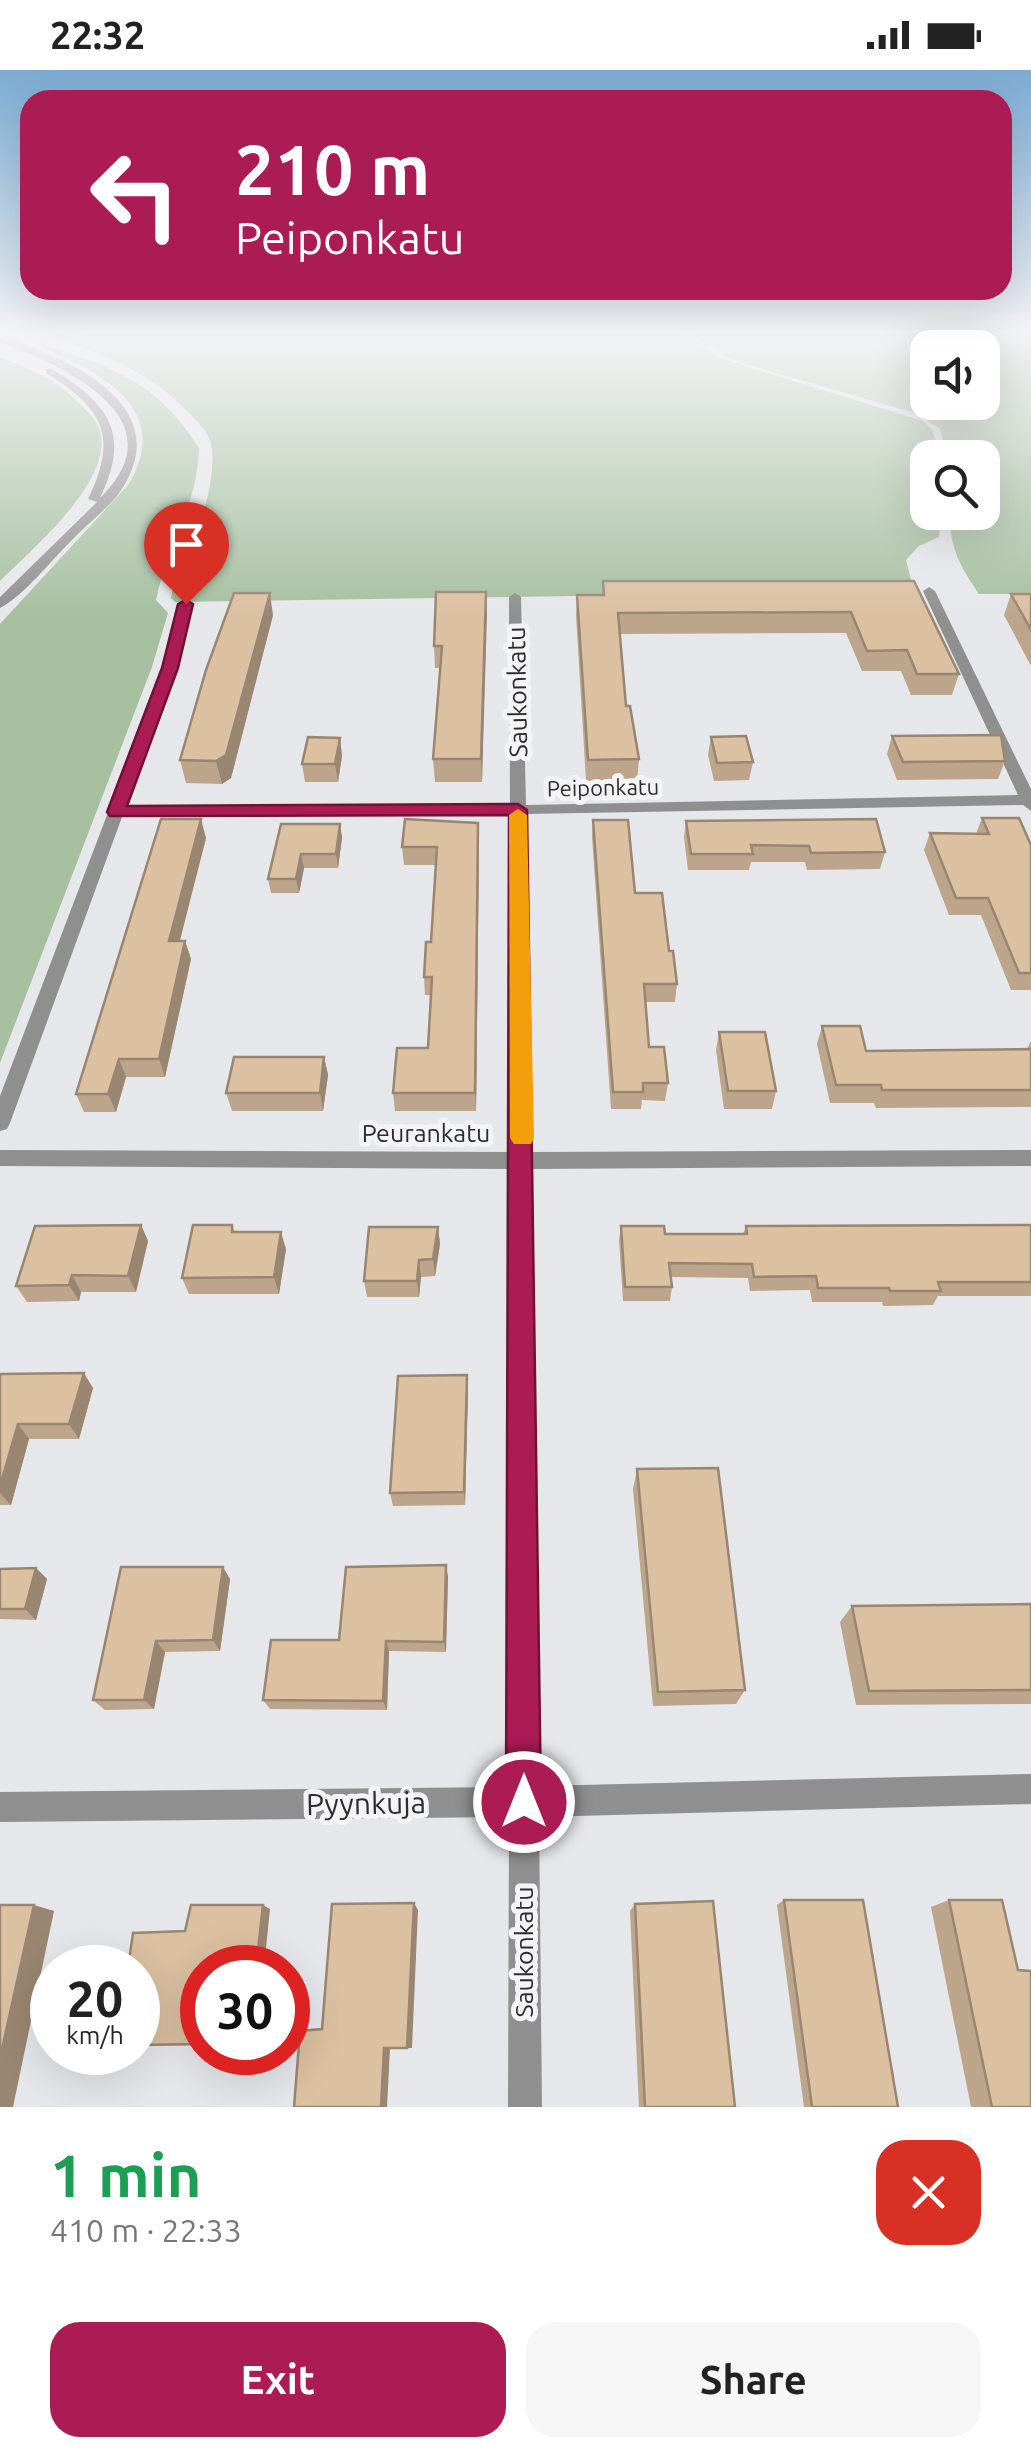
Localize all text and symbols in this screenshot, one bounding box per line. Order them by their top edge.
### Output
text: 22:32 [50,14,145,56]
icon: left [70,130,200,260]
text: 210 m [235,130,430,208]
text: Peiponkatu [235,212,464,263]
map controls [910,330,1000,530]
button: sound [910,330,1000,420]
button: search [910,440,1000,530]
pin [144,502,229,605]
icon: arrive [159,517,214,572]
street label: Saukonkatu [502,626,532,758]
street label: Peiponkatu [547,774,659,800]
street label: Peurankatu [362,1119,490,1147]
position arrow [472,1750,576,1854]
street label: Pyynkuja [306,1785,426,1821]
street label: Saukonkatu [510,1887,538,2017]
speed limit sign: 30 [180,1945,310,2075]
text: 20 [67,1970,123,2026]
text: km/h [66,2021,124,2049]
button: close [876,2140,981,2245]
text: 1 min [50,2141,202,2208]
text: 410 m · 22:33 [50,2212,242,2248]
button: Exit [50,2322,506,2437]
button: Share [526,2322,981,2437]

